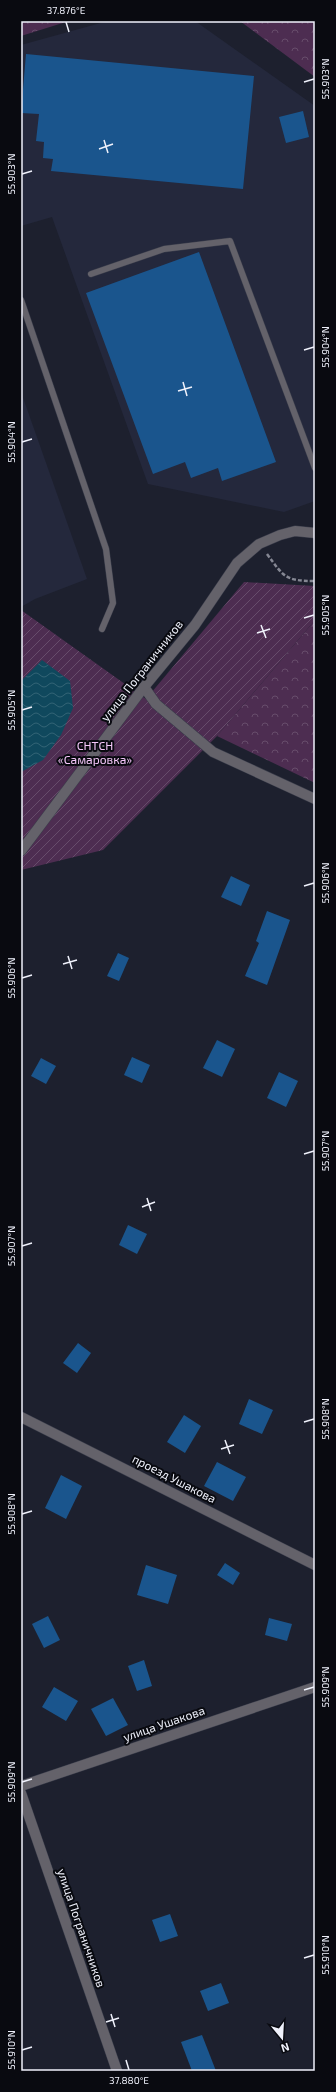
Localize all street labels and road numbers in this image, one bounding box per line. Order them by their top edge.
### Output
street label: улица Пограничников [97,617,186,724]
street label: проезд Ушакова [130,1451,219,1505]
street label: улица Ушакова [121,1703,207,1745]
street label: улица Пограничников [54,1867,109,1989]

